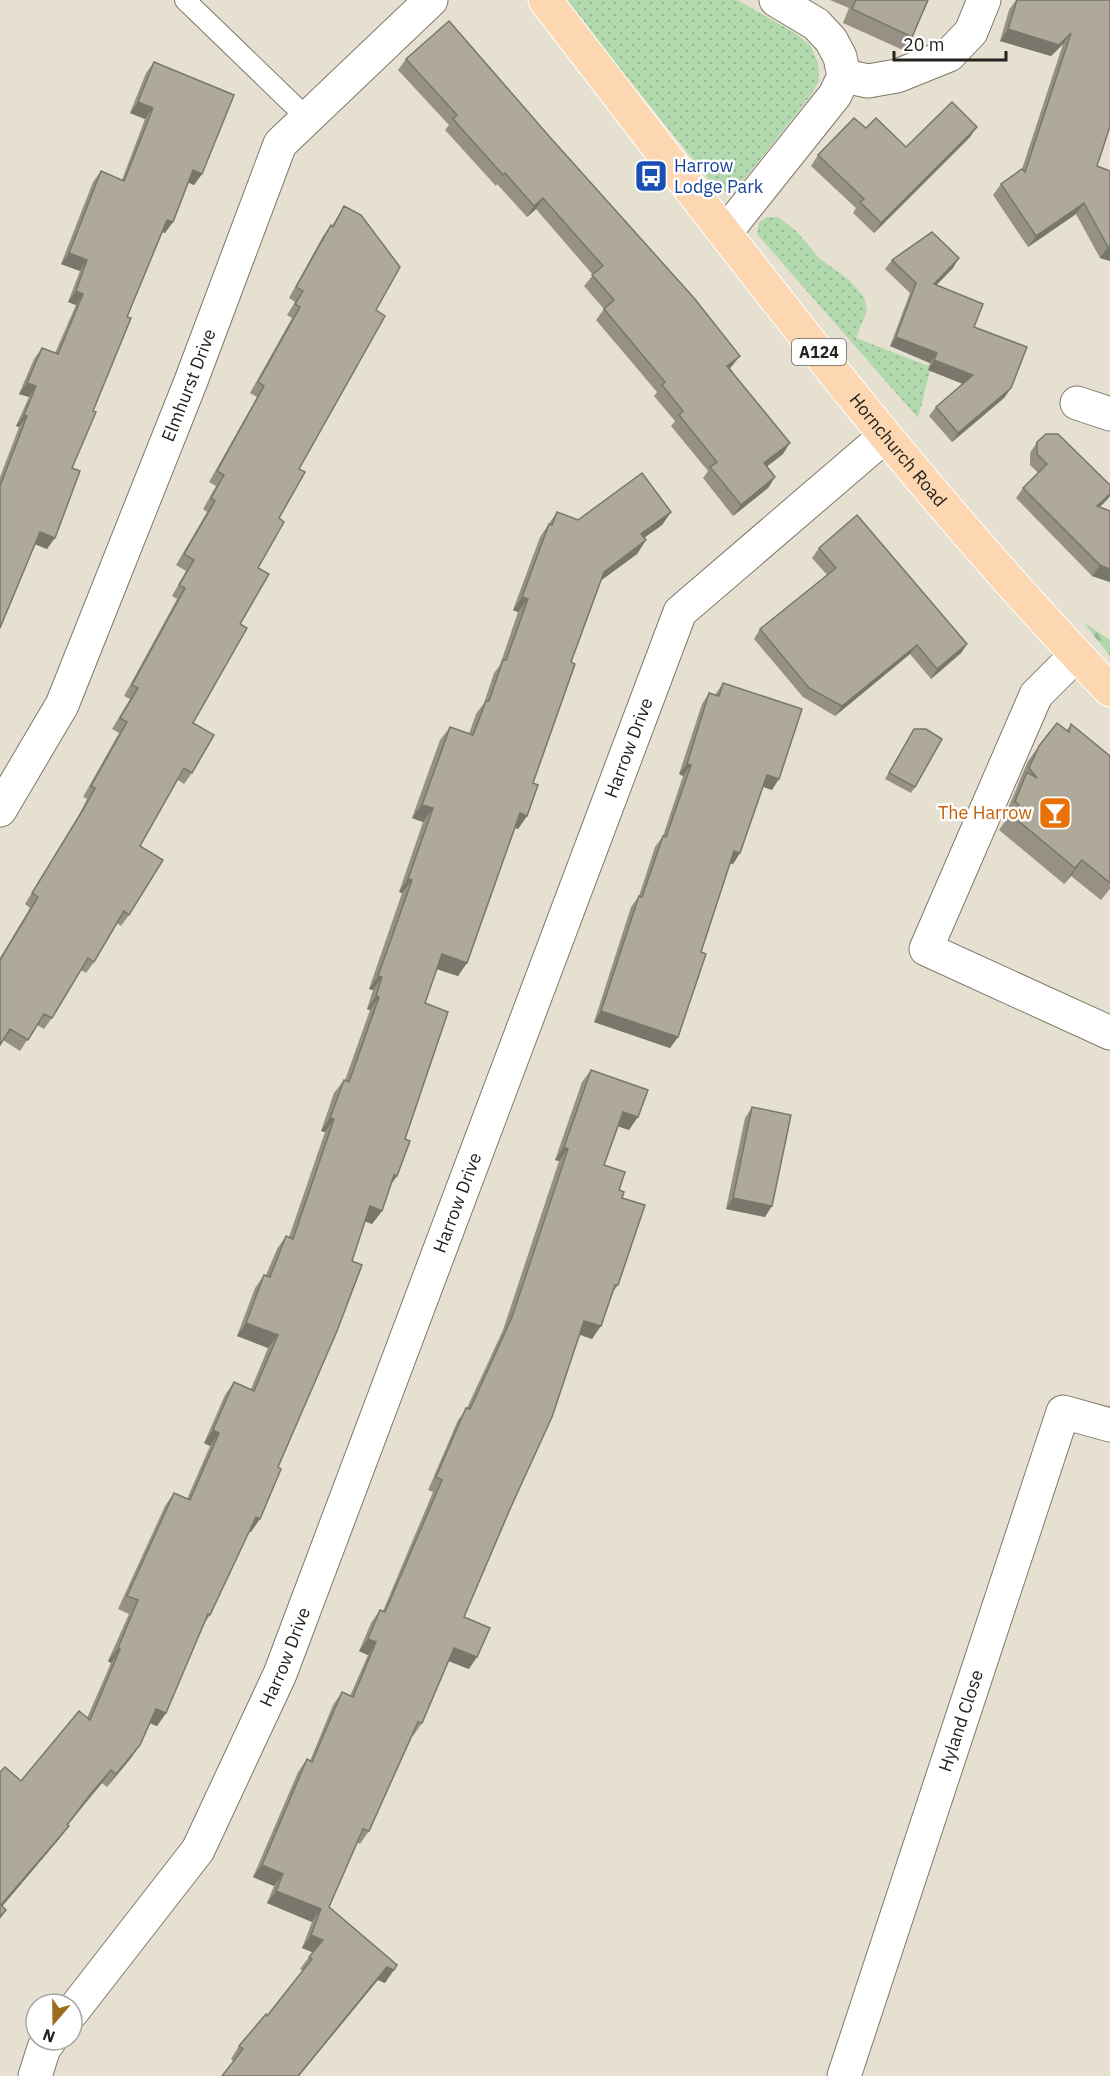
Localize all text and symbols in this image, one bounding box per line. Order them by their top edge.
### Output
scale bar [894,24,1006,62]
text: 20 m [903,33,945,56]
place label: Harrow Lodge Park [674,154,764,198]
bus stop icon: Harrow Lodge Park [633,158,669,194]
street label: Elmhurst Drive [156,325,221,445]
road number: A124 [792,339,846,365]
street label: Hornchurch Road [845,388,952,511]
street label: Harrow Drive [599,694,658,801]
bar icon: The Harrow [1037,795,1073,831]
place label: The Harrow [938,801,1032,824]
street label: Harrow Drive [428,1149,486,1256]
street label: Harrow Drive [254,1604,315,1710]
street label: Hyland Close [933,1667,988,1775]
north arrow [24,1992,84,2052]
text: N [40,2025,58,2047]

